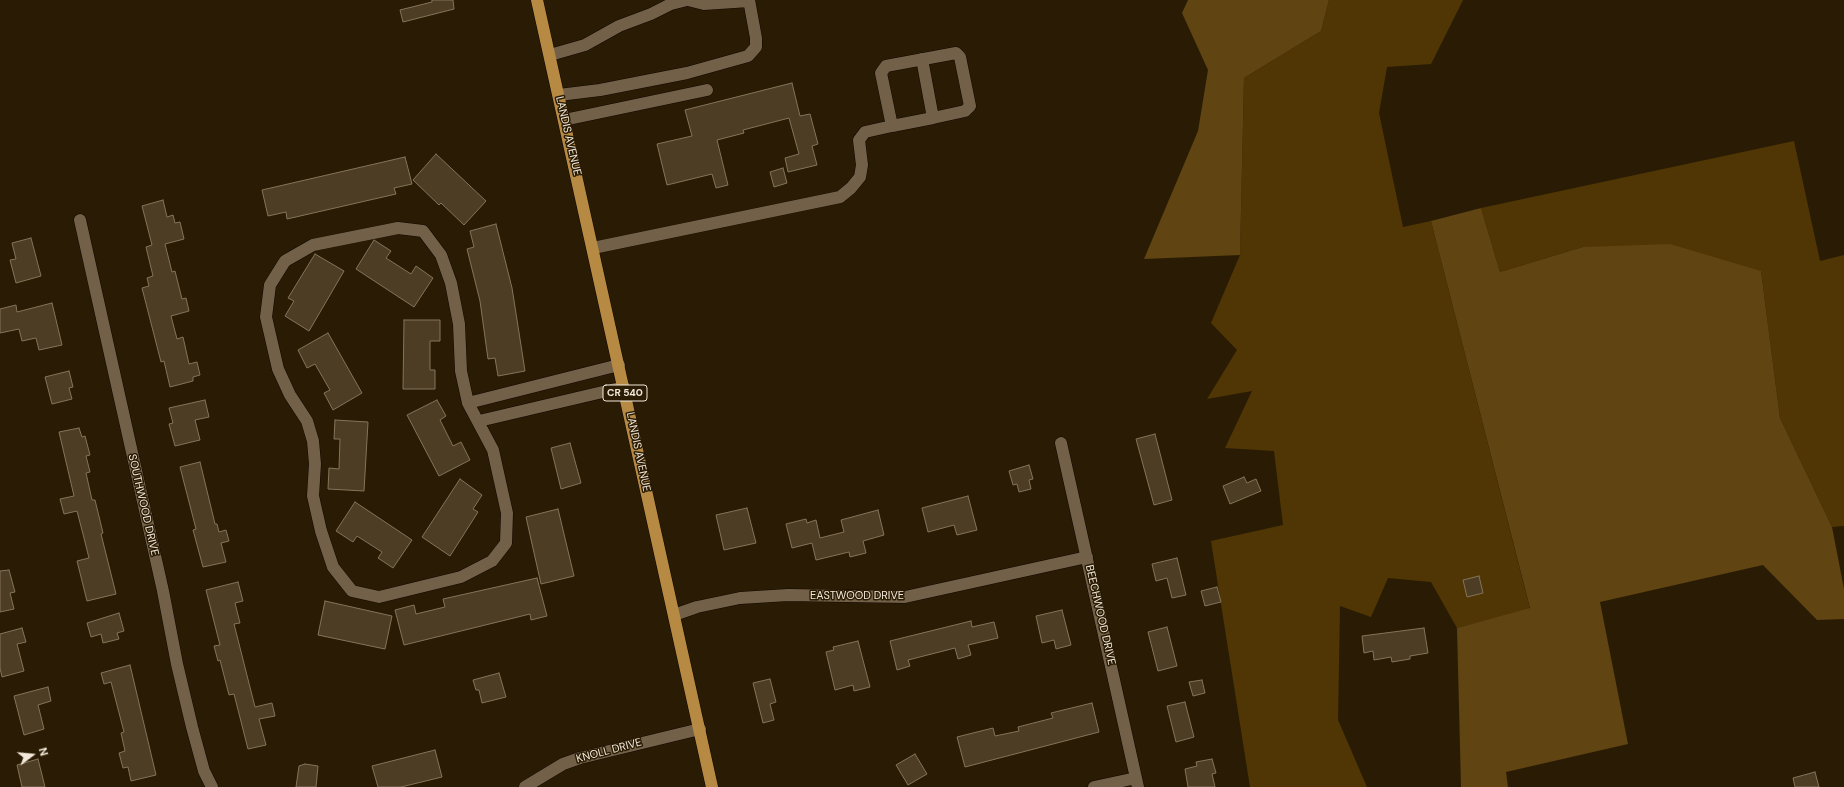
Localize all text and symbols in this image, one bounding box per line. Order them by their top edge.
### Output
street label: LANDIS AVENUE [552,95,584,177]
road number: CR 540 [603,385,647,401]
street label: LANDIS AVENUE [623,411,653,493]
street label: SOUTHWOOD DRIVE [125,453,161,557]
street label: BEECHWOOD DRIVE [1082,564,1118,666]
street label: EASTWOOD DRIVE [810,589,904,603]
north arrow [12,735,52,775]
street label: KNOLL DRIVE [575,736,643,766]
text: N [36,746,51,757]

